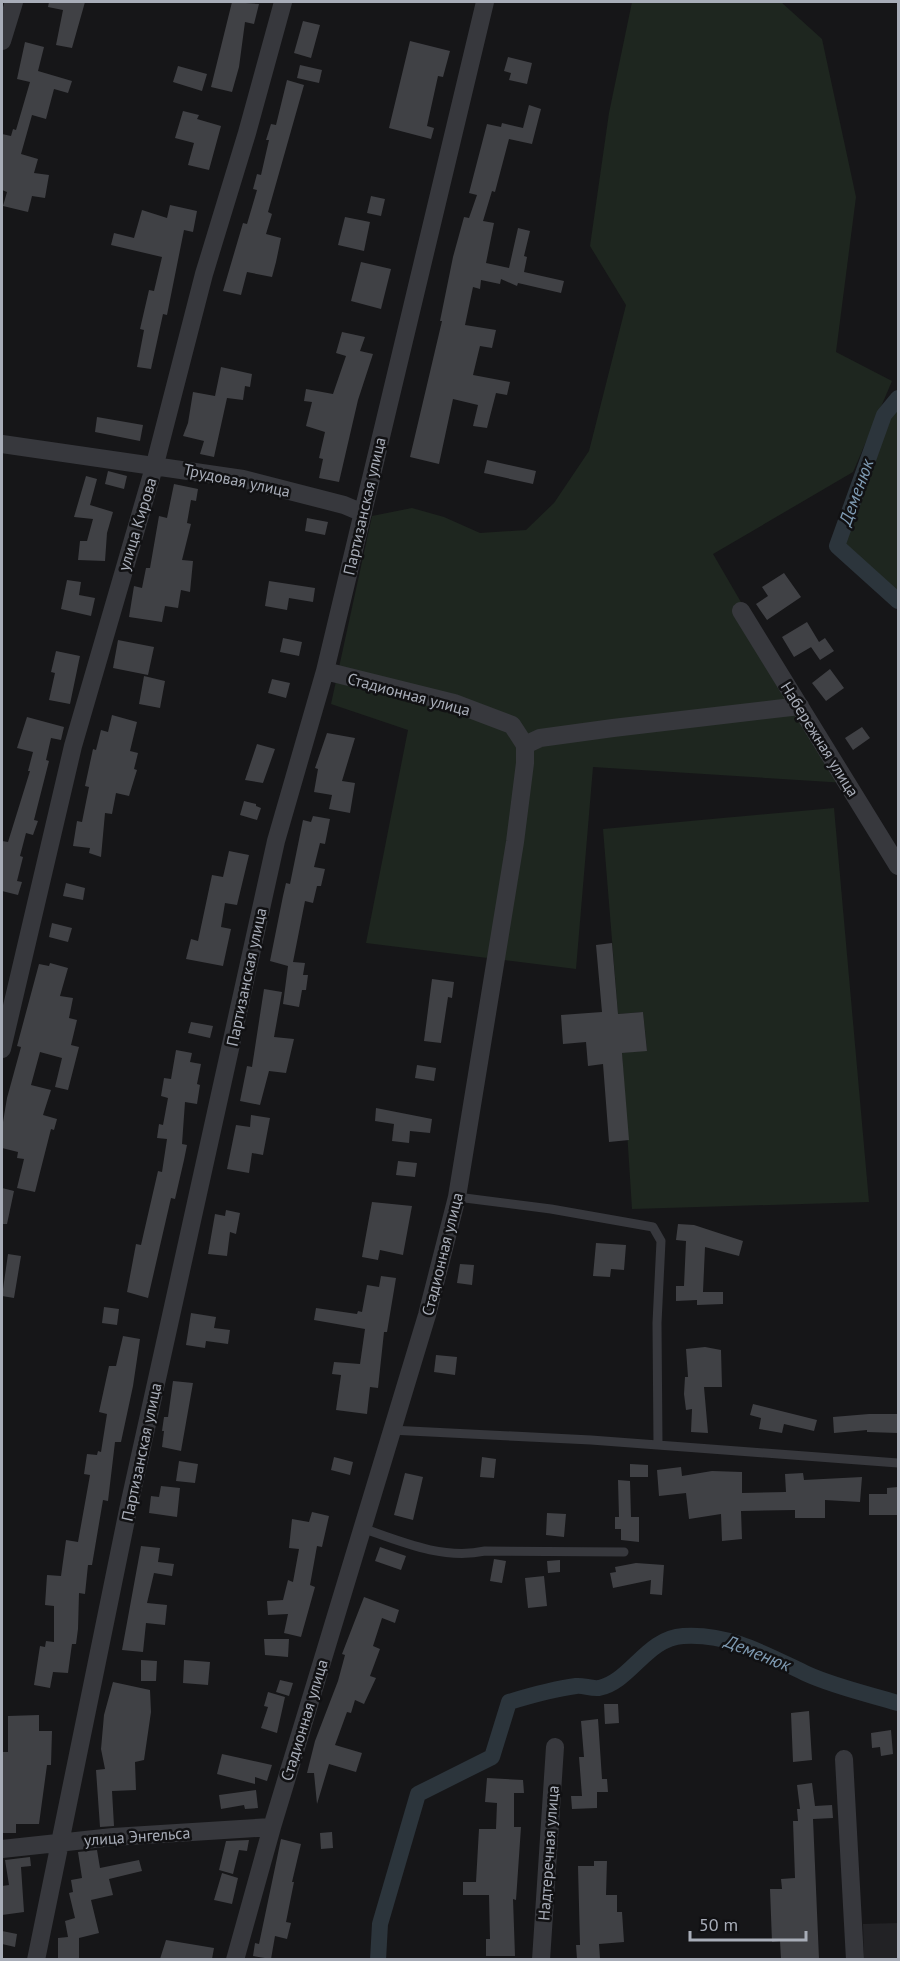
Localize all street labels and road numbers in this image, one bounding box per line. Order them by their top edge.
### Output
street label: Партизанская улица [338,435,390,577]
street label: Трудовая улица [182,459,292,501]
street label: улица Кирова [113,475,161,573]
street label: Стадионная улица [345,668,473,720]
street label: Набережная улица [777,678,863,800]
street label: Партизанская улица [222,906,270,1048]
street label: Стадионная улица [417,1190,467,1318]
street label: Партизанская улица [117,1381,165,1523]
street label: Стадионная улица [276,1657,332,1783]
street label: Надтеречная улица [533,1785,563,1921]
street label: улица Энгельса [83,1822,191,1850]

